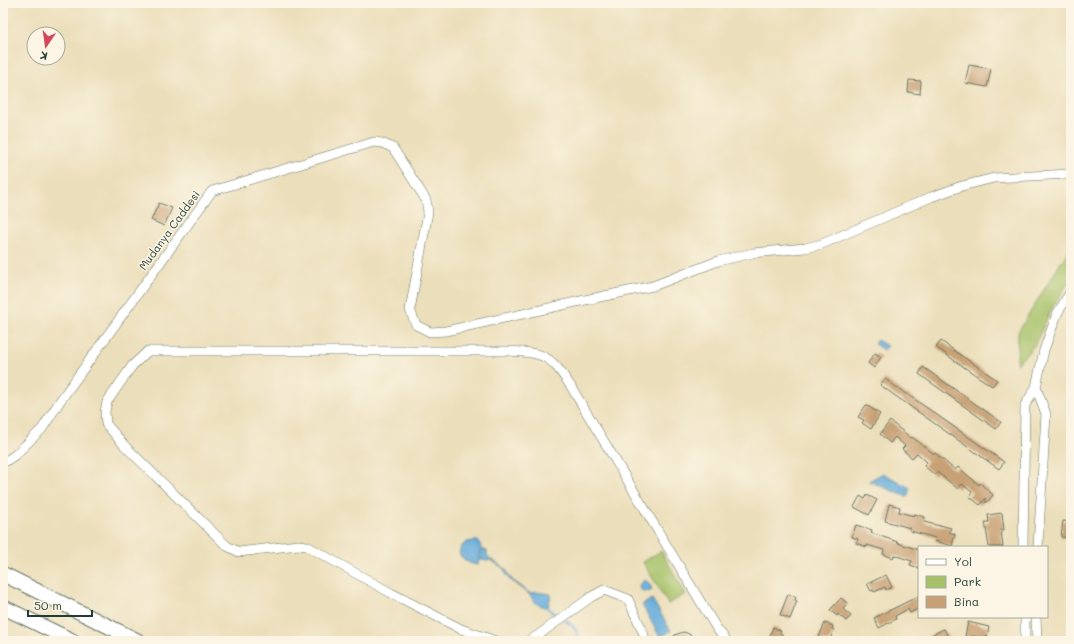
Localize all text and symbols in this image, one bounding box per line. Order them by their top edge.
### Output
north arrow [26,26,66,66]
text: K [38,48,49,64]
street label: Mudanya Caddesi [135,187,203,273]
legend [918,546,1048,618]
text: Yol [954,553,972,569]
text: Park [954,573,981,589]
scale bar [28,592,92,618]
text: Bina [954,593,979,609]
text: 50 m [34,597,62,613]

